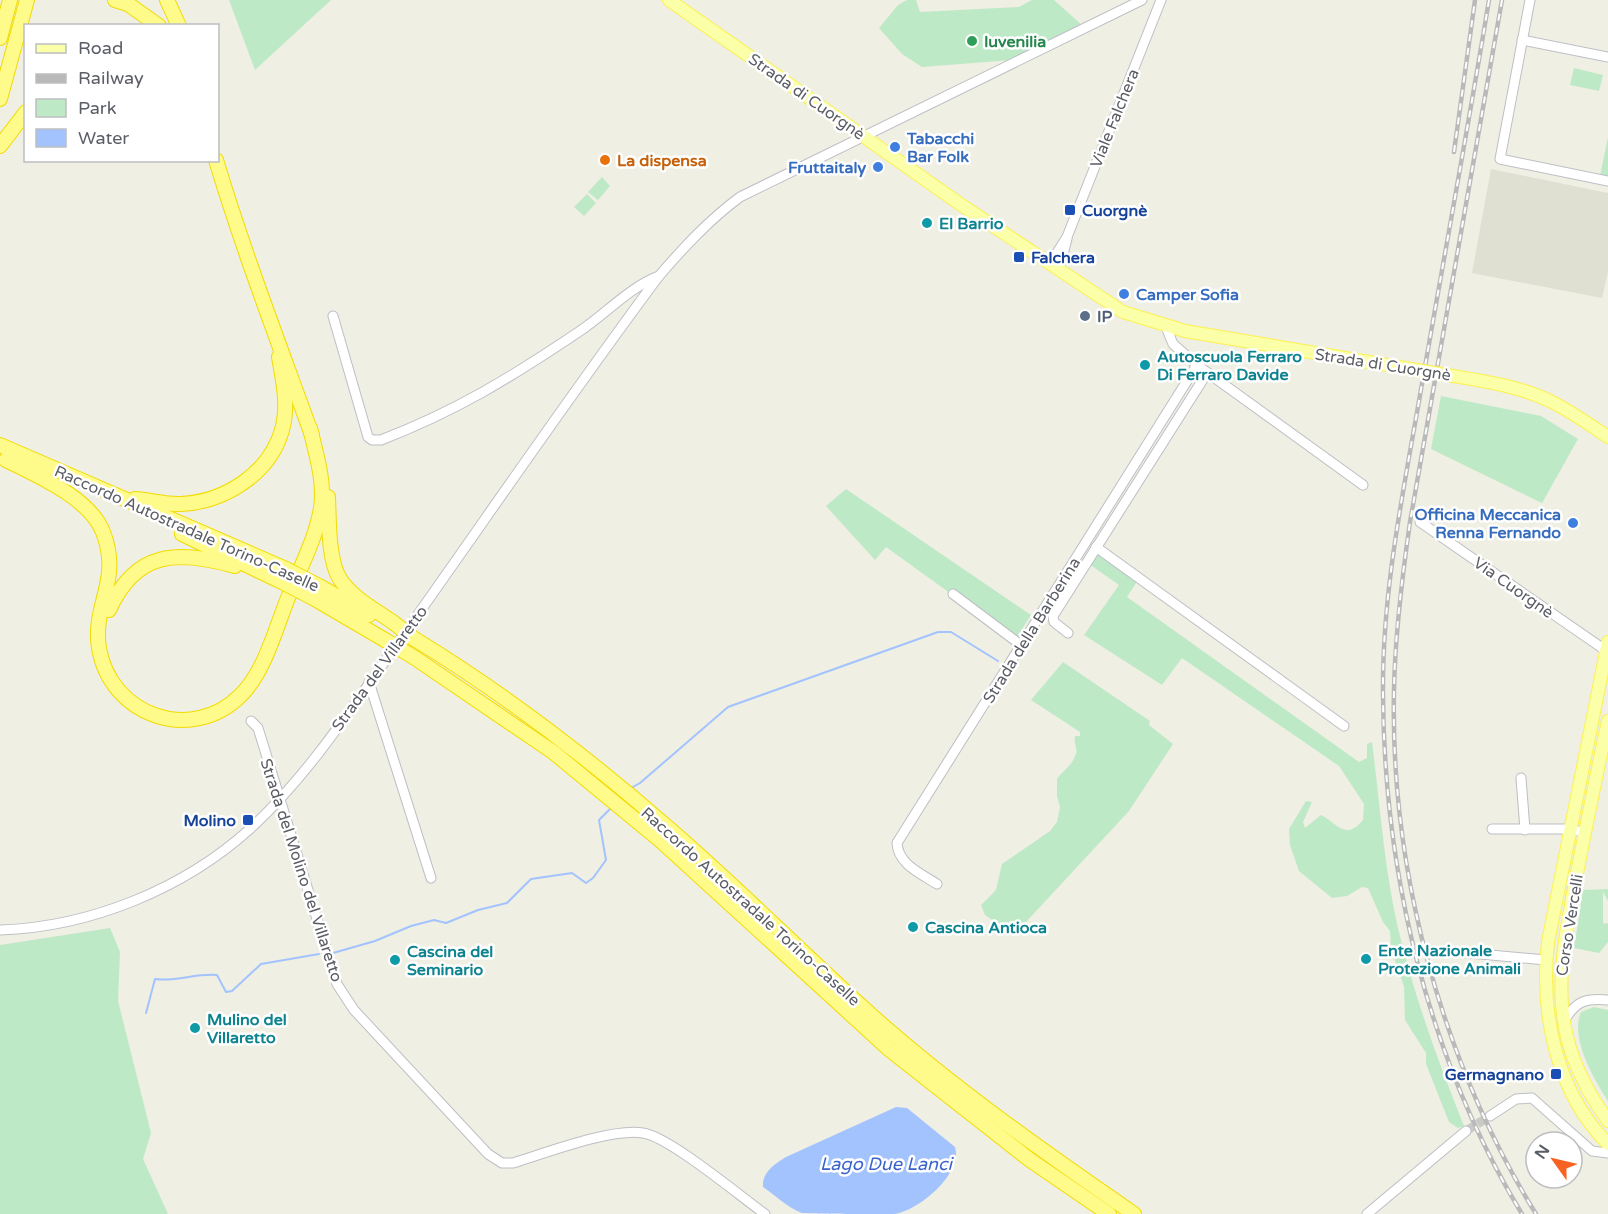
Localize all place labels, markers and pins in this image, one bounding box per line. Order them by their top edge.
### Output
place label: Iuvenilia [984,32,1046,52]
marker: Iuvenilia [965,34,979,48]
place label: Tabacchi Bar Folk [906,129,974,167]
marker: Tabacchi Bar Folk [888,140,902,154]
place label: La dispensa [617,151,707,171]
marker: La dispensa [598,153,612,167]
place label: Fruttaitaly [788,158,866,178]
marker: Fruttaitaly [871,160,885,174]
place label: Cuorgnè [1082,201,1147,221]
marker: Cuorgnè [1063,203,1077,217]
place label: El Barrio [939,214,1004,234]
marker: El Barrio [920,216,934,230]
place label: Falchera [1031,248,1095,268]
marker: Falchera [1012,250,1026,264]
place label: Camper Sofia [1136,285,1239,305]
marker: Camper Sofia [1117,287,1131,301]
place label: IP [1097,307,1113,327]
marker: IP [1078,309,1092,323]
place label: Autoscuola Ferraro Di Ferraro Davide [1157,347,1302,385]
marker: Autoscuola Ferraro Di Ferraro Davide [1138,358,1152,372]
place label: Officina Meccanica Renna Fernando [1415,505,1561,543]
marker: Officina Meccanica Renna Fernando [1566,516,1580,530]
place label: Molino [184,811,236,831]
marker: Molino [241,813,255,827]
place label: Cascina Antioca [925,918,1047,938]
marker: Cascina Antioca [906,920,920,934]
place label: Ente Nazionale Protezione Animali [1378,941,1521,979]
place label: Cascina del Seminario [407,942,493,980]
marker: Ente Nazionale Protezione Animali [1359,952,1373,966]
marker: Cascina del Seminario [388,953,402,967]
place label: Mulino del Villaretto [207,1010,287,1048]
marker: Mulino del Villaretto [188,1021,202,1035]
place label: Germagnano [1445,1065,1544,1085]
marker: Germagnano [1549,1067,1563,1081]

